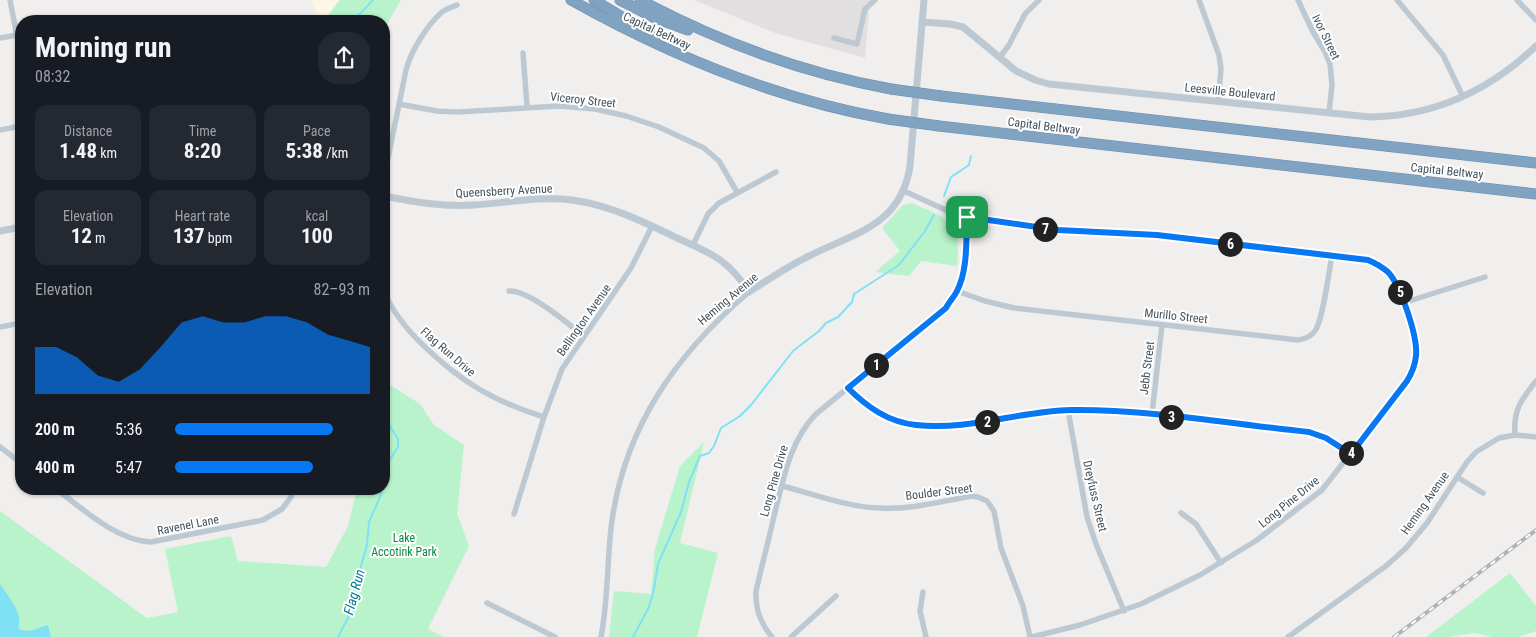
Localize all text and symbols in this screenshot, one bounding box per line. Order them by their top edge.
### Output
street label: Capital Beltway [621,9,693,53]
street label: Ivor Street [1309,12,1343,62]
text: Morning run [35,31,171,64]
button: share [318,32,370,84]
text: 08:32 [35,67,70,86]
street label: Leesville Boulevard [1184,80,1276,104]
street label: Viceroy Street [549,90,617,110]
street label: Capital Beltway [1007,115,1081,137]
text: Distance [64,123,112,139]
text: Time [189,123,216,139]
text: Pace [303,123,331,139]
text: 1.48 [59,139,97,163]
text: 8:20 [184,139,221,163]
text: 5:38 [285,139,323,163]
text: km [97,145,117,161]
text: /km [323,145,348,161]
street label: Capital Beltway [1410,160,1484,182]
street label: Queensberry Avenue [455,181,553,201]
pin [946,196,988,238]
icon: arrive [953,203,981,231]
text: Elevation [63,208,113,224]
text: Heart rate [175,208,230,224]
text: kcal [306,208,328,224]
pin: 7 [1032,216,1058,242]
text: 7 [1042,221,1049,237]
text: 12 [71,224,92,248]
text: 137 [173,224,205,248]
text: 100 [301,224,333,248]
text: m [92,230,106,246]
text: bpm [205,230,232,246]
pin: 6 [1218,232,1242,256]
text: 6 [1227,236,1234,252]
street label: Heming Avenue [695,270,761,328]
text: Elevation [35,280,93,299]
text: 82–93 m [314,280,370,299]
pin: 5 [1388,280,1412,304]
street label: Bellington Avenue [554,281,614,359]
text: 5 [1397,284,1404,300]
street label: Murillo Street [1144,306,1209,326]
street label: Flag Run Drive [418,325,478,380]
street label: Jebb Street [1137,340,1157,396]
pin: 1 [864,352,888,378]
text: 1 [873,357,880,373]
pin: 3 [1158,404,1184,430]
text: 3 [1168,409,1175,425]
pin: 2 [974,410,1000,434]
text: 2 [984,414,991,430]
text: 200 m [35,420,75,439]
text: 5:36 [115,420,142,439]
pin: 4 [1338,440,1364,466]
street label: Long Pine Drive [757,443,791,518]
text: 4 [1348,445,1355,461]
text: 400 m [35,458,75,477]
text: 5:47 [115,458,142,477]
street label: Dreyfuss Street [1080,459,1110,533]
street label: Heming Avenue [1398,468,1452,537]
street label: Long Pine Drive [1256,473,1322,531]
street label: Boulder Street [905,481,974,503]
street label: Ravenel Lane [156,512,220,538]
park label: Lake Accotink Park [371,531,437,559]
water label: Flag Run [340,568,368,616]

